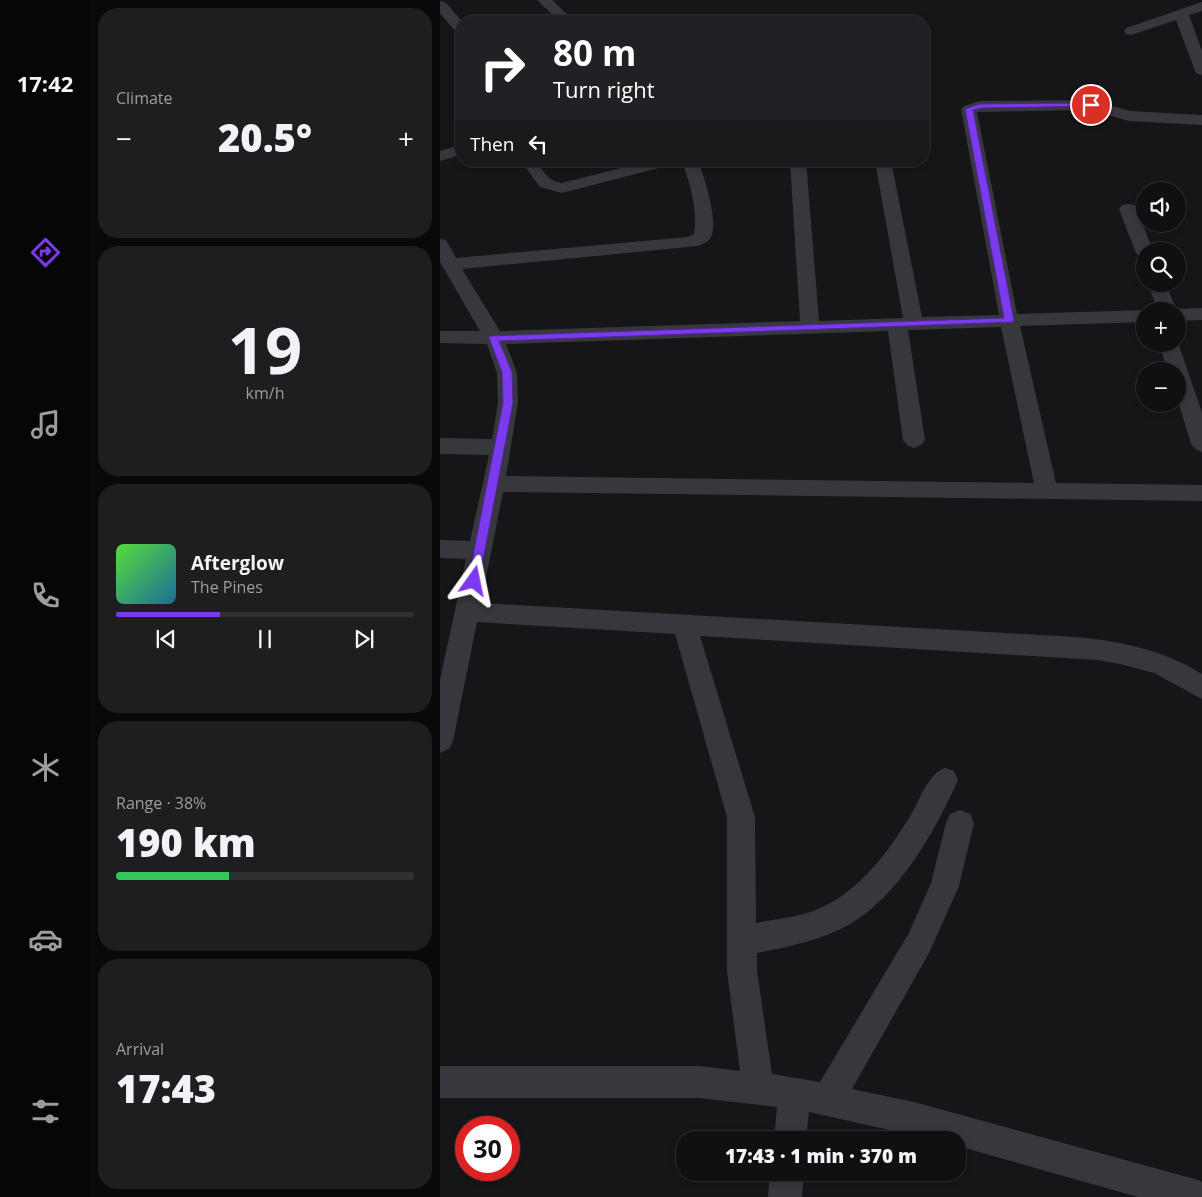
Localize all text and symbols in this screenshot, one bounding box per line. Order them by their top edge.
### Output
text: 80 m [553,29,636,76]
icon: right [470,35,535,100]
text: 17:42 [17,68,73,98]
text: Turn right [553,74,655,104]
pin [1070,84,1112,126]
text: Climate [116,87,173,109]
icon: arrive [1077,91,1105,119]
text: 20.5° [218,111,312,163]
text: − [116,119,132,157]
text: + [398,119,414,157]
icon: left [524,130,552,158]
text: Then [470,131,514,157]
map controls [1136,182,1186,412]
button: sound [1136,182,1186,232]
icon: directions [28,235,63,270]
button: search [1136,242,1186,292]
button: + [1136,302,1186,352]
text: 19 [228,305,302,393]
button: − [1136,362,1186,412]
text: km/h [246,382,284,404]
icon: music [28,407,63,442]
text: Afterglow [191,550,284,576]
position arrow [447,554,499,606]
text: The Pines [191,576,263,598]
icon: phone [28,578,63,613]
icon: previous [152,625,180,653]
icon: pause [251,625,279,653]
icon: next [350,625,378,653]
icon: climate [28,750,63,785]
text: Range · 38% [116,792,206,814]
text: 190 km [116,816,256,868]
icon: car [28,922,63,957]
text: Arrival [116,1038,164,1060]
text: 17:43 [116,1062,216,1114]
icon: filters [28,1094,63,1129]
speed limit sign: 30 [455,1116,520,1181]
text: 17:43 · 1 min · 370 m [725,1143,917,1169]

